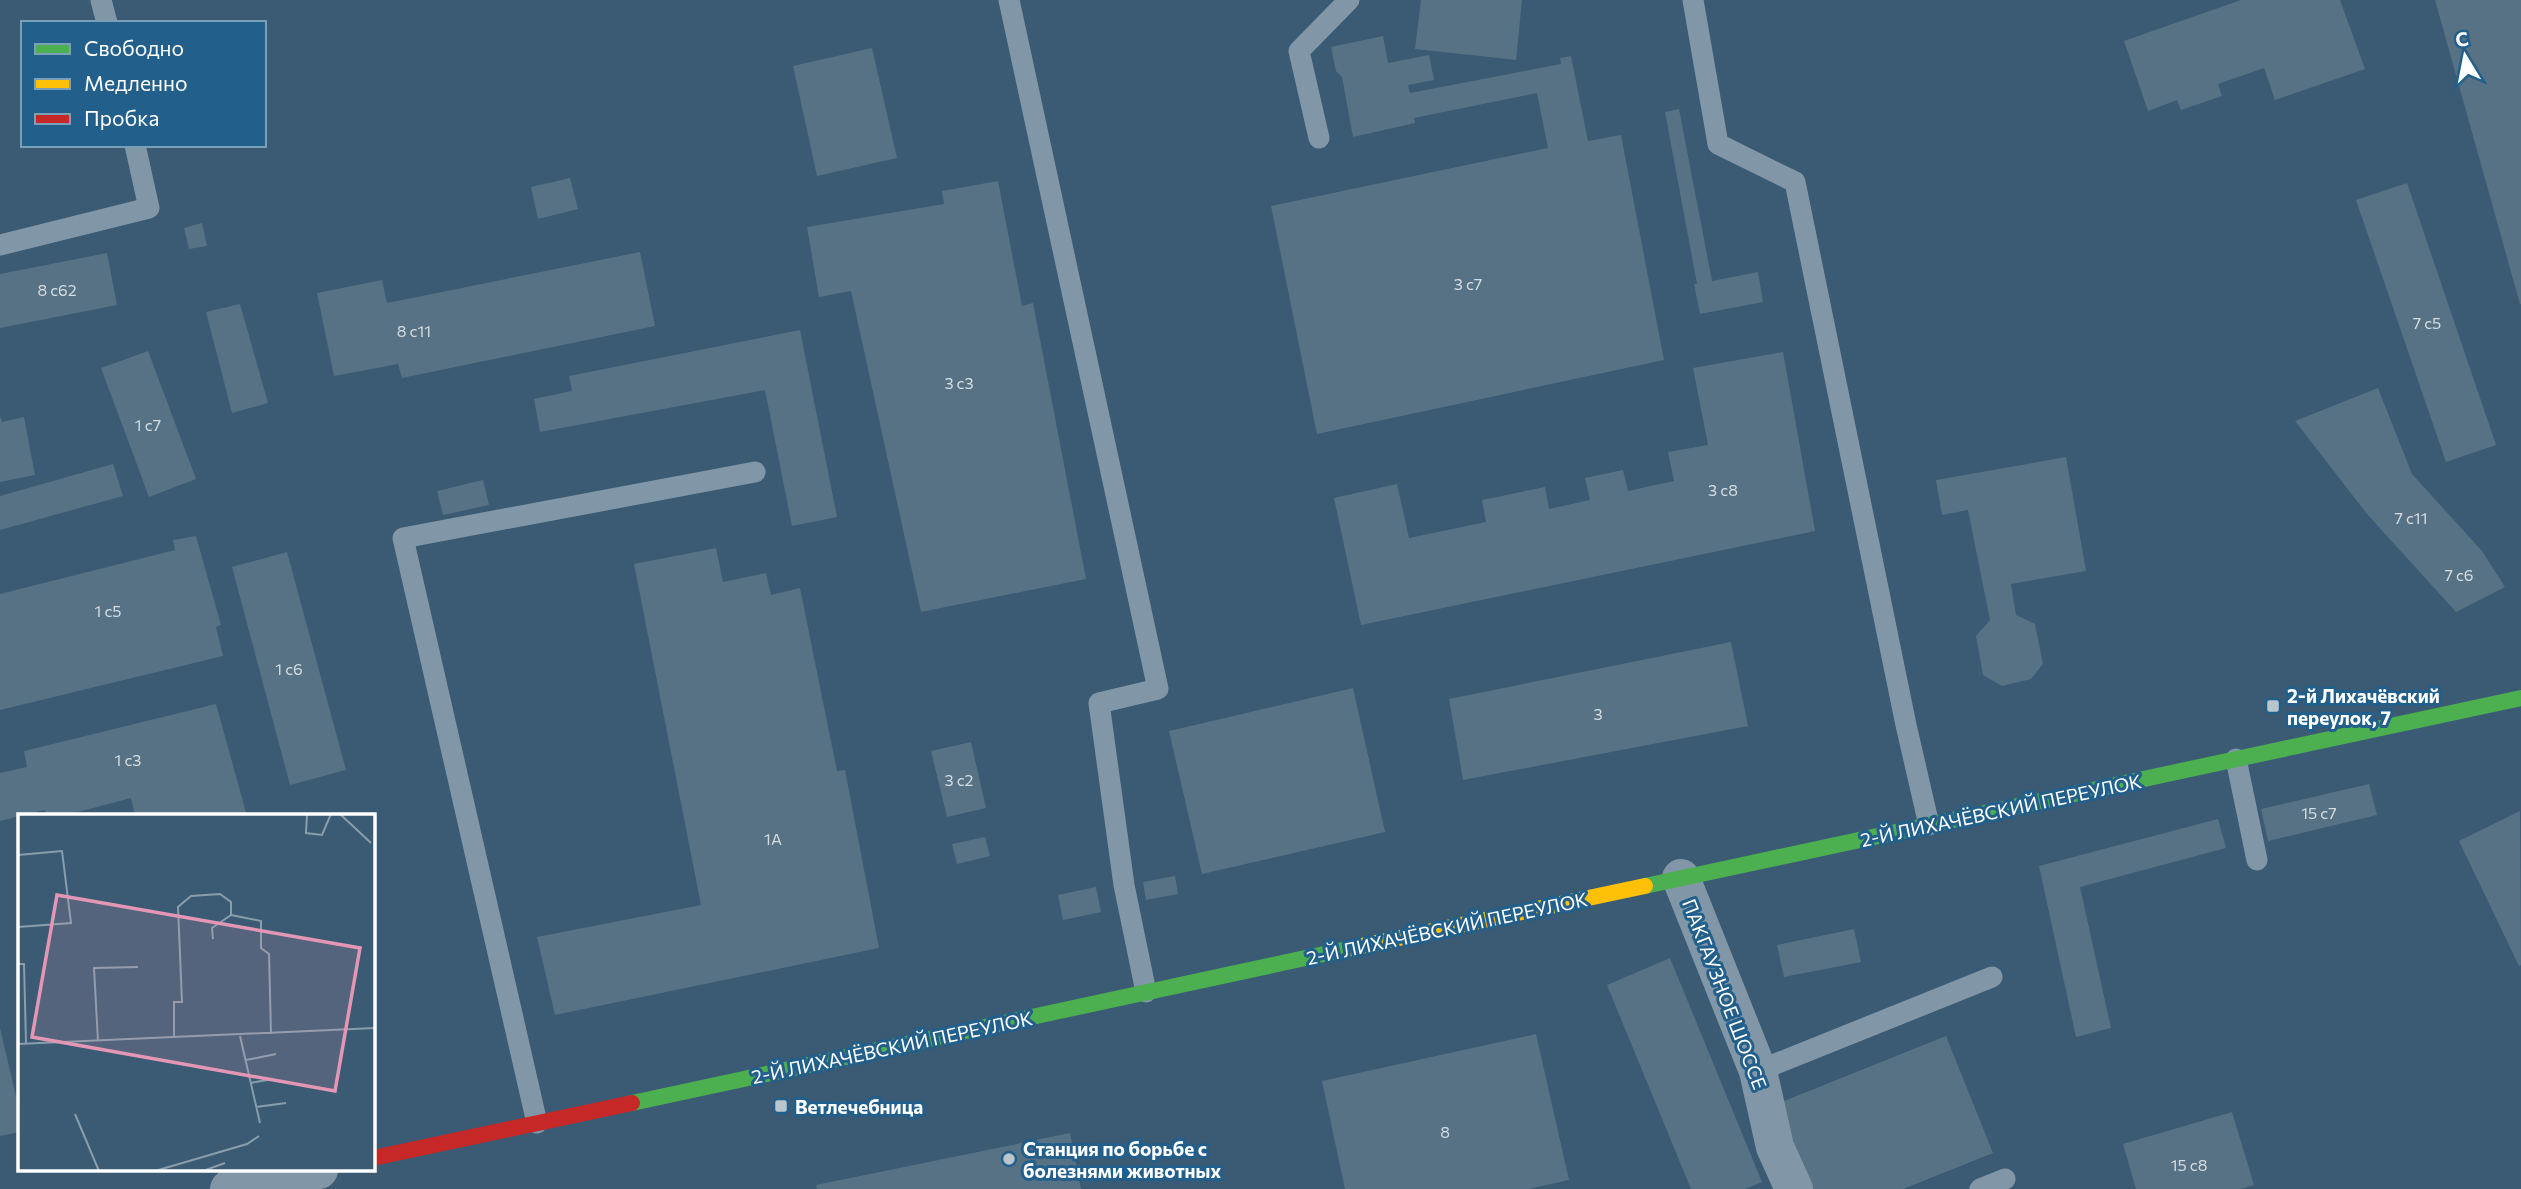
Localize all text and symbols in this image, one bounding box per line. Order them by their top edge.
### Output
legend [21,21,266,147]
north arrow [2430,21,2500,91]
text: С [2454,26,2470,51]
text: Свободно [84,35,184,60]
text: Медленно [84,70,188,95]
text: Пробка [84,105,159,130]
house number: 3 с7 [1454,274,1482,293]
house number: 8 с62 [37,280,77,299]
house number: 7 с5 [2413,313,2441,332]
house number: 8 с11 [397,321,431,340]
house number: 3 с3 [944,373,974,392]
house number: 1 с7 [135,415,161,434]
house number: 3 с8 [1708,480,1738,499]
house number: 7 с11 [2394,508,2428,527]
house number: 7 с6 [2444,565,2474,584]
house number: 1 с5 [94,601,122,620]
house number: 1 с6 [275,659,303,678]
place label: 2-й Лихачёвский переулок, 7 [2287,684,2440,729]
marker: 2-й Лихачёвский переулок, 7 [2265,698,2281,714]
house number: 3 [1593,704,1603,723]
house number: 1 с3 [115,750,141,769]
street label: 2-Й ЛИХАЧЁВСКИЙ ПЕРЕУЛОК [1858,769,2144,851]
house number: 3 с2 [945,770,974,789]
house number: 15 с7 [2301,803,2337,822]
inset map [18,814,374,1172]
house number: 1А [764,829,782,848]
street label: 2-Й ЛИХАЧЁВСКИЙ ПЕРЕУЛОК [1304,887,1590,969]
street label: ПАКГАУЗНОЕ ШОССЕ [1678,896,1772,1092]
street label: 2-Й ЛИХАЧЁВСКИЙ ПЕРЕУЛОК [749,1006,1035,1088]
place label: Ветлечебница [795,1095,923,1118]
marker: Ветлечебница [773,1098,789,1114]
house number: 8 [1440,1122,1450,1141]
place label: Станция по борьбе с болезнями животных [1023,1137,1221,1182]
marker: Станция по борьбе с болезнями животных [1001,1151,1017,1167]
house number: 15 с8 [2171,1155,2207,1174]

